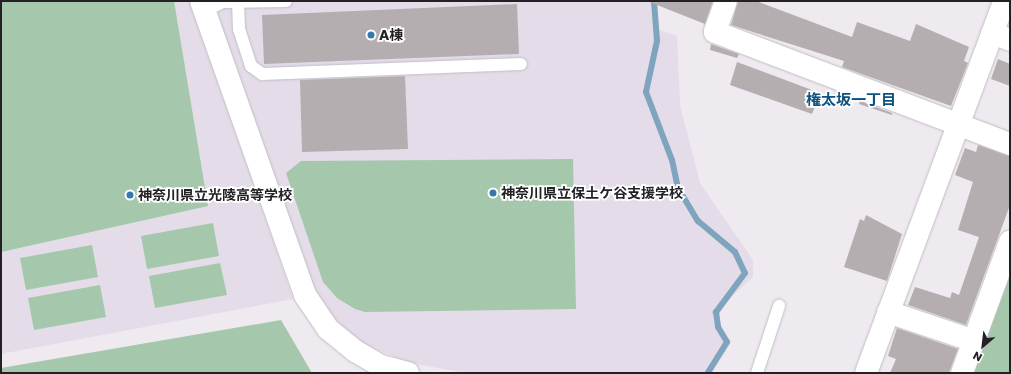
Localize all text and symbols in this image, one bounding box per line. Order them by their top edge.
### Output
place label: A棟 [379,27,403,43]
marker: A棟 [366,30,376,40]
district label: 権太坂一丁目 [806,91,896,109]
place label: 神奈川県立保土ケ谷支援学校 [501,185,683,201]
place label: 神奈川県立光陵高等学校 [138,187,292,203]
marker: 神奈川県立保土ケ谷支援学校 [488,188,498,198]
marker: 神奈川県立光陵高等学校 [125,190,135,200]
north arrow [963,326,1003,366]
text: N [970,348,985,366]

